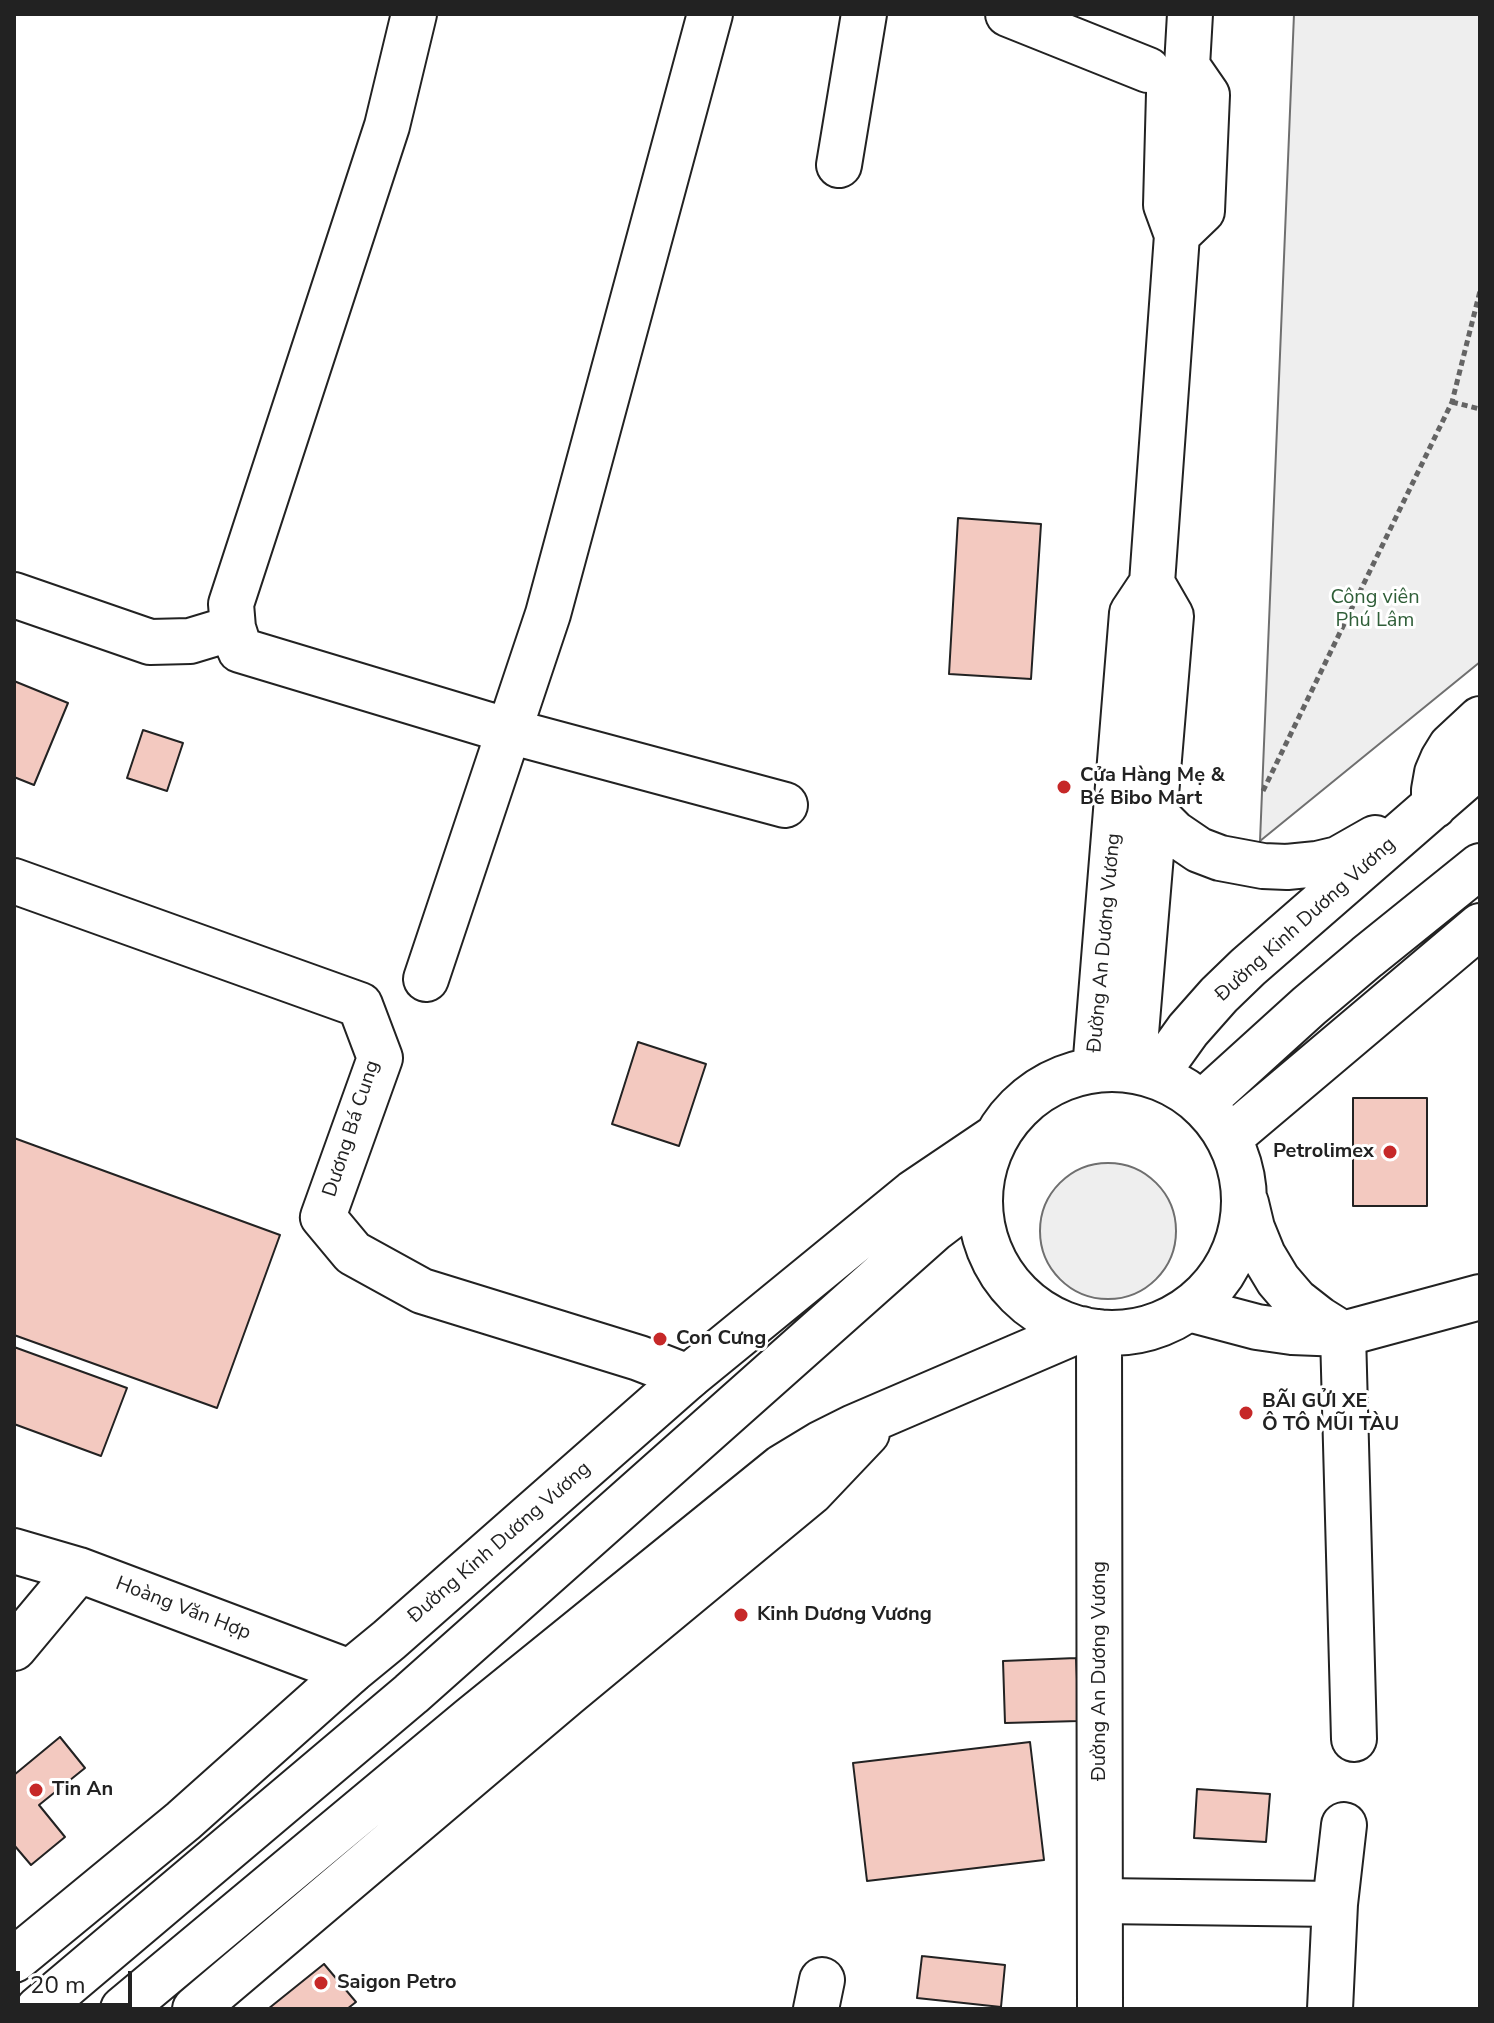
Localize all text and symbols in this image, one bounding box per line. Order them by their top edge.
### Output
park label: Công viên Phú Lâm [1330,586,1420,633]
place label: Cửa Hàng Mẹ & Bé Bibo Mart [1080,764,1225,811]
marker: Cửa Hàng Mẹ & Bé Bibo Mart [1055,778,1073,796]
street label: Đường An Dương Vương [1083,832,1127,1054]
street label: Đường Kinh Dương Vương [1211,833,1401,1007]
street label: Dương Bá Cung [319,1058,385,1200]
place label: Petrolimex [1273,1140,1374,1164]
marker: Petrolimex [1381,1143,1399,1161]
place label: Con Cưng [676,1327,766,1351]
marker: Con Cưng [651,1330,669,1348]
place label: BÃI GỬI XE Ô TÔ MŨI TÀU [1262,1390,1399,1437]
marker: BÃI GỬI XE Ô TÔ MŨI TÀU [1237,1404,1255,1422]
street label: Đường Kinh Dương Vương [404,1457,596,1629]
street label: Đường An Dương Vương [1088,1561,1112,1781]
street label: Hoàng Văn Hợp [112,1572,254,1646]
place label: Kinh Dương Vương [757,1603,932,1627]
marker: Kinh Dương Vương [732,1606,750,1624]
place label: Tin An [52,1778,113,1802]
marker: Tin An [27,1781,45,1799]
scale bar [20,1955,136,2005]
text: 20 m [30,1969,86,2001]
place label: Saigon Petro [337,1971,457,1995]
marker: Saigon Petro [312,1974,330,1992]

